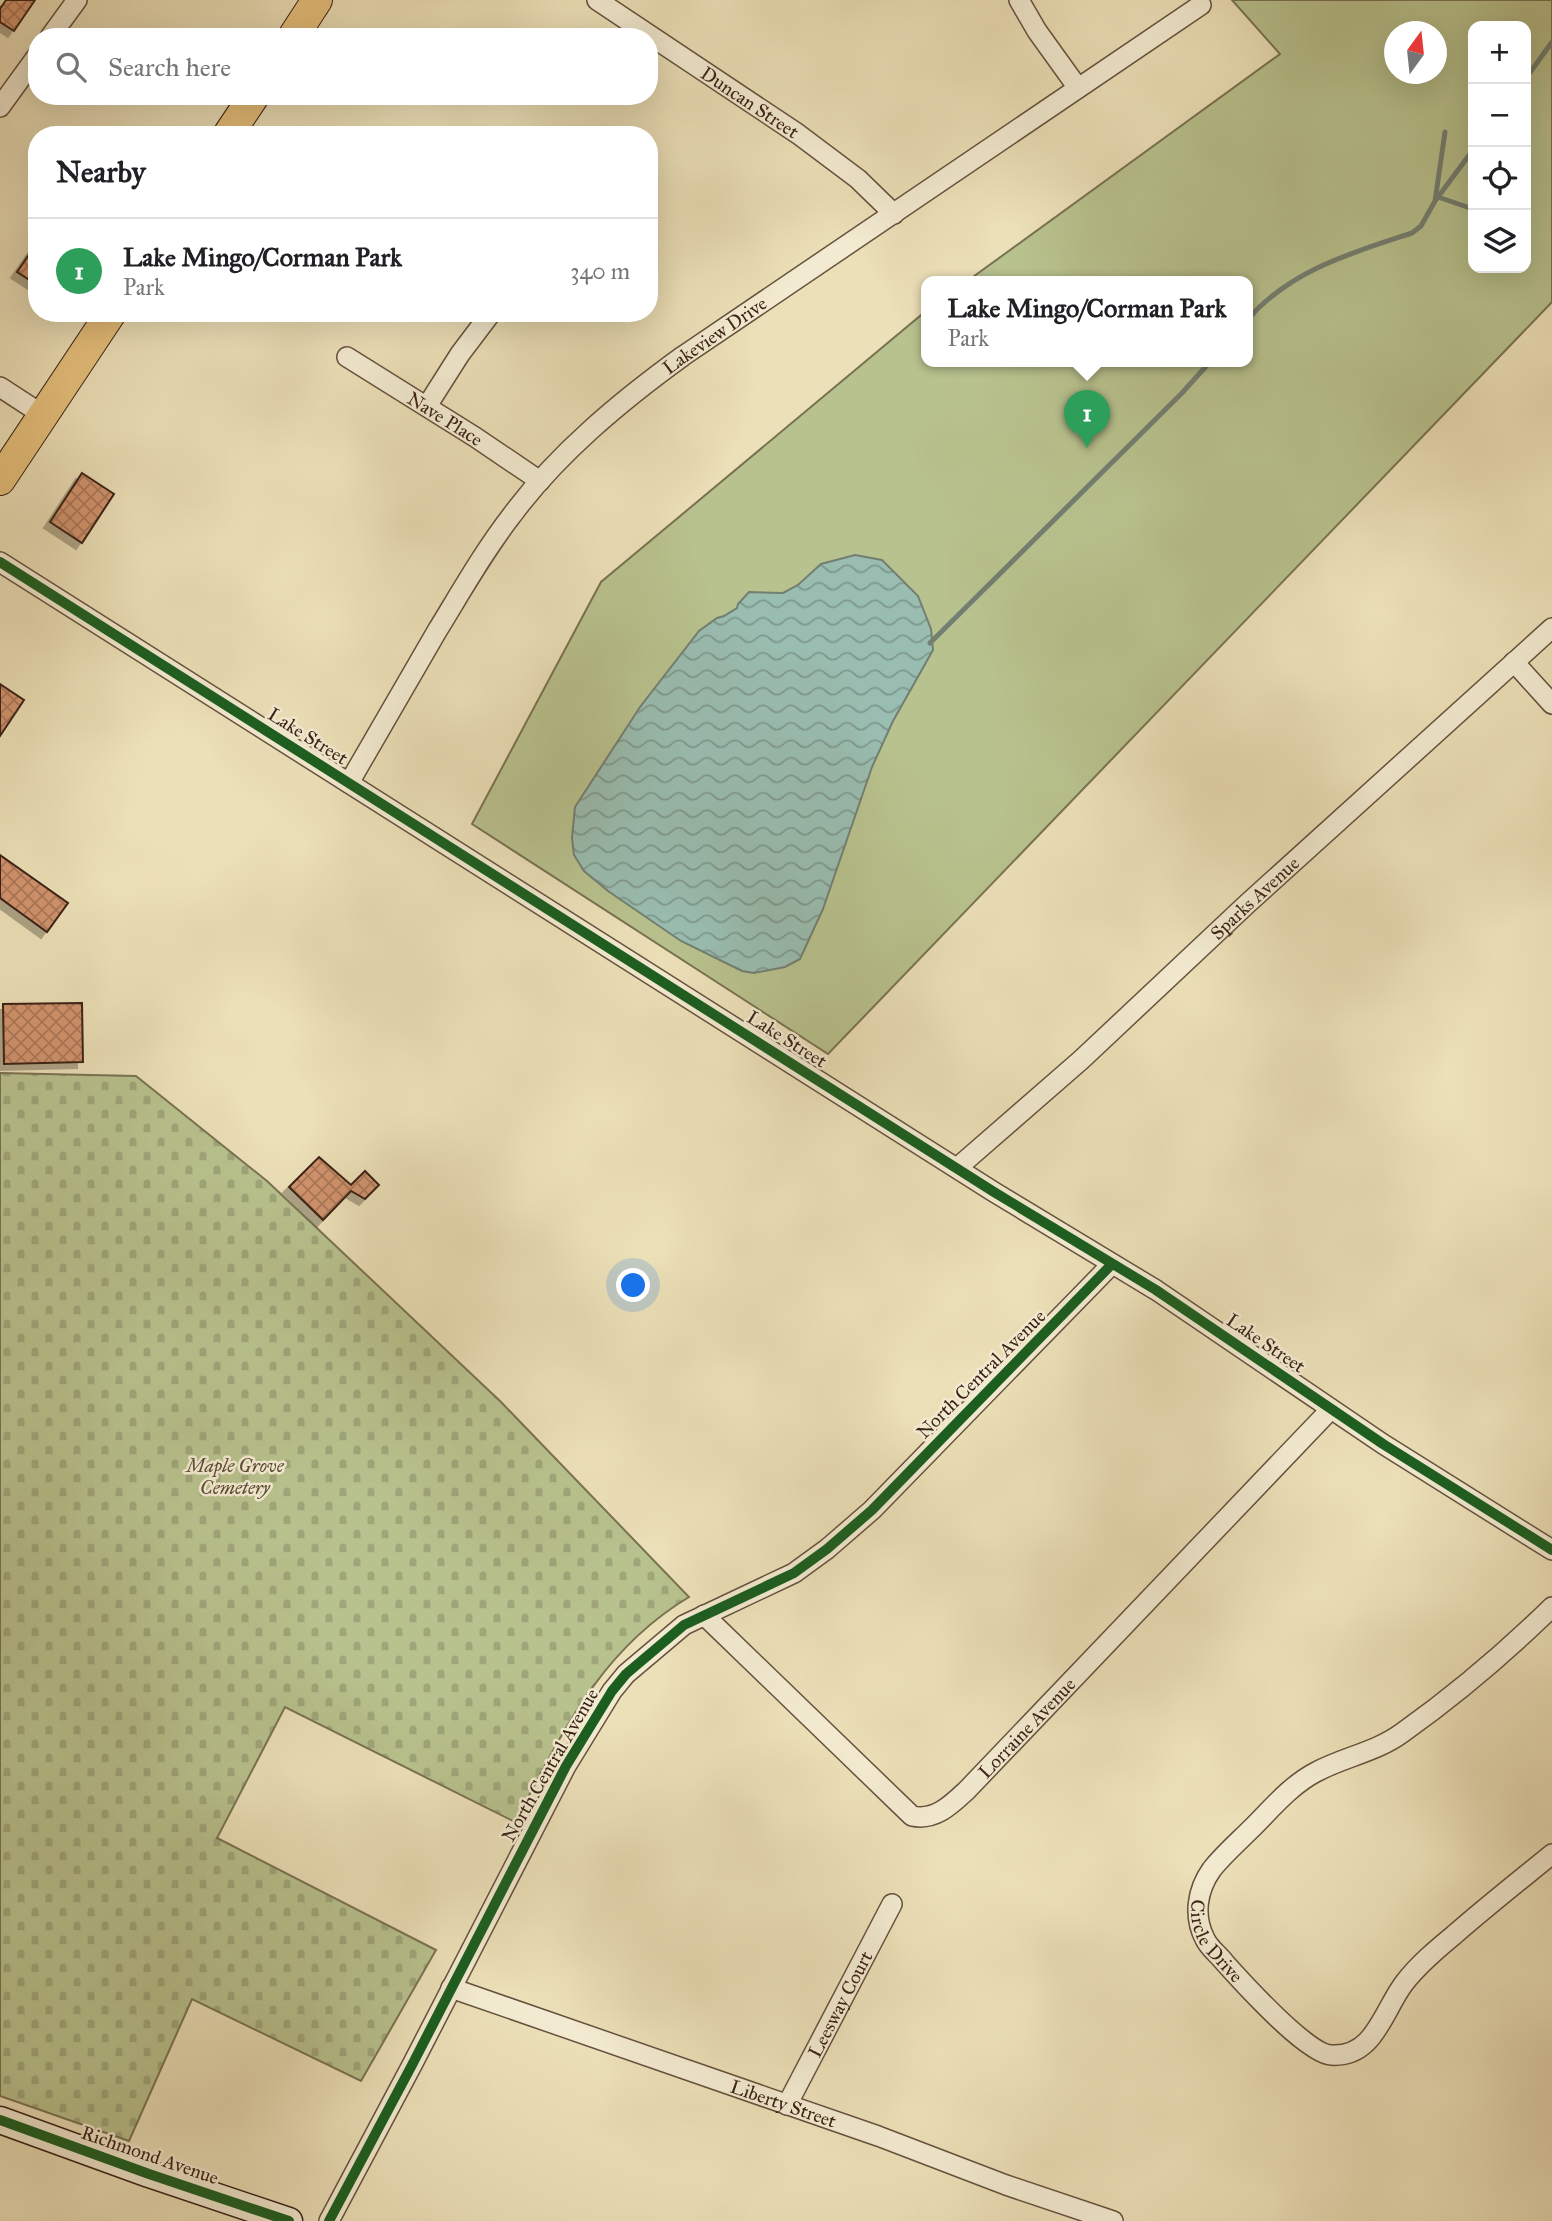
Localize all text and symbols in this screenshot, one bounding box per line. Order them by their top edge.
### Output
north arrow [1384,21,1447,84]
map controls [1468,21,1531,273]
button: + [1468,21,1531,84]
search box [28,28,658,105]
icon: search [52,48,90,86]
text: Search here [108,51,231,83]
street label: Duncan Street [697,61,804,143]
button: − [1468,84,1531,147]
button: locate [1468,147,1531,210]
text: Nearby [56,154,146,190]
button: layers [1468,210,1531,273]
text: Lake Mingo/Corman Park [123,241,402,273]
text: 1 [74,257,84,285]
text: 340 m [570,257,630,285]
text: Park [123,273,165,301]
popup [921,276,1253,367]
street label: Lakeview Drive [658,291,771,379]
text: Lake Mingo/Corman Park [947,292,1227,324]
text: Park [947,324,989,352]
street label: Nave Place [403,386,488,451]
pin: 1 [1064,390,1110,448]
street label: Lake Street [264,702,352,770]
street label: Sparks Avenue [1205,851,1304,944]
street label: Lake Street [743,1005,831,1073]
your location [616,1268,650,1302]
street label: North Central Avenue [912,1305,1050,1443]
street label: Lake Street [1222,1308,1310,1378]
park label: Maple Grove Cemetery [184,1454,285,1499]
street label: Lorraine Avenue [973,1673,1080,1783]
street label: North Central Avenue [497,1684,603,1846]
street label: Circle Drive [1186,1899,1248,1987]
street label: Leesway Court [803,1947,877,2061]
street label: Liberty Street [728,2074,840,2132]
street label: Richmond Avenue [78,2121,222,2189]

